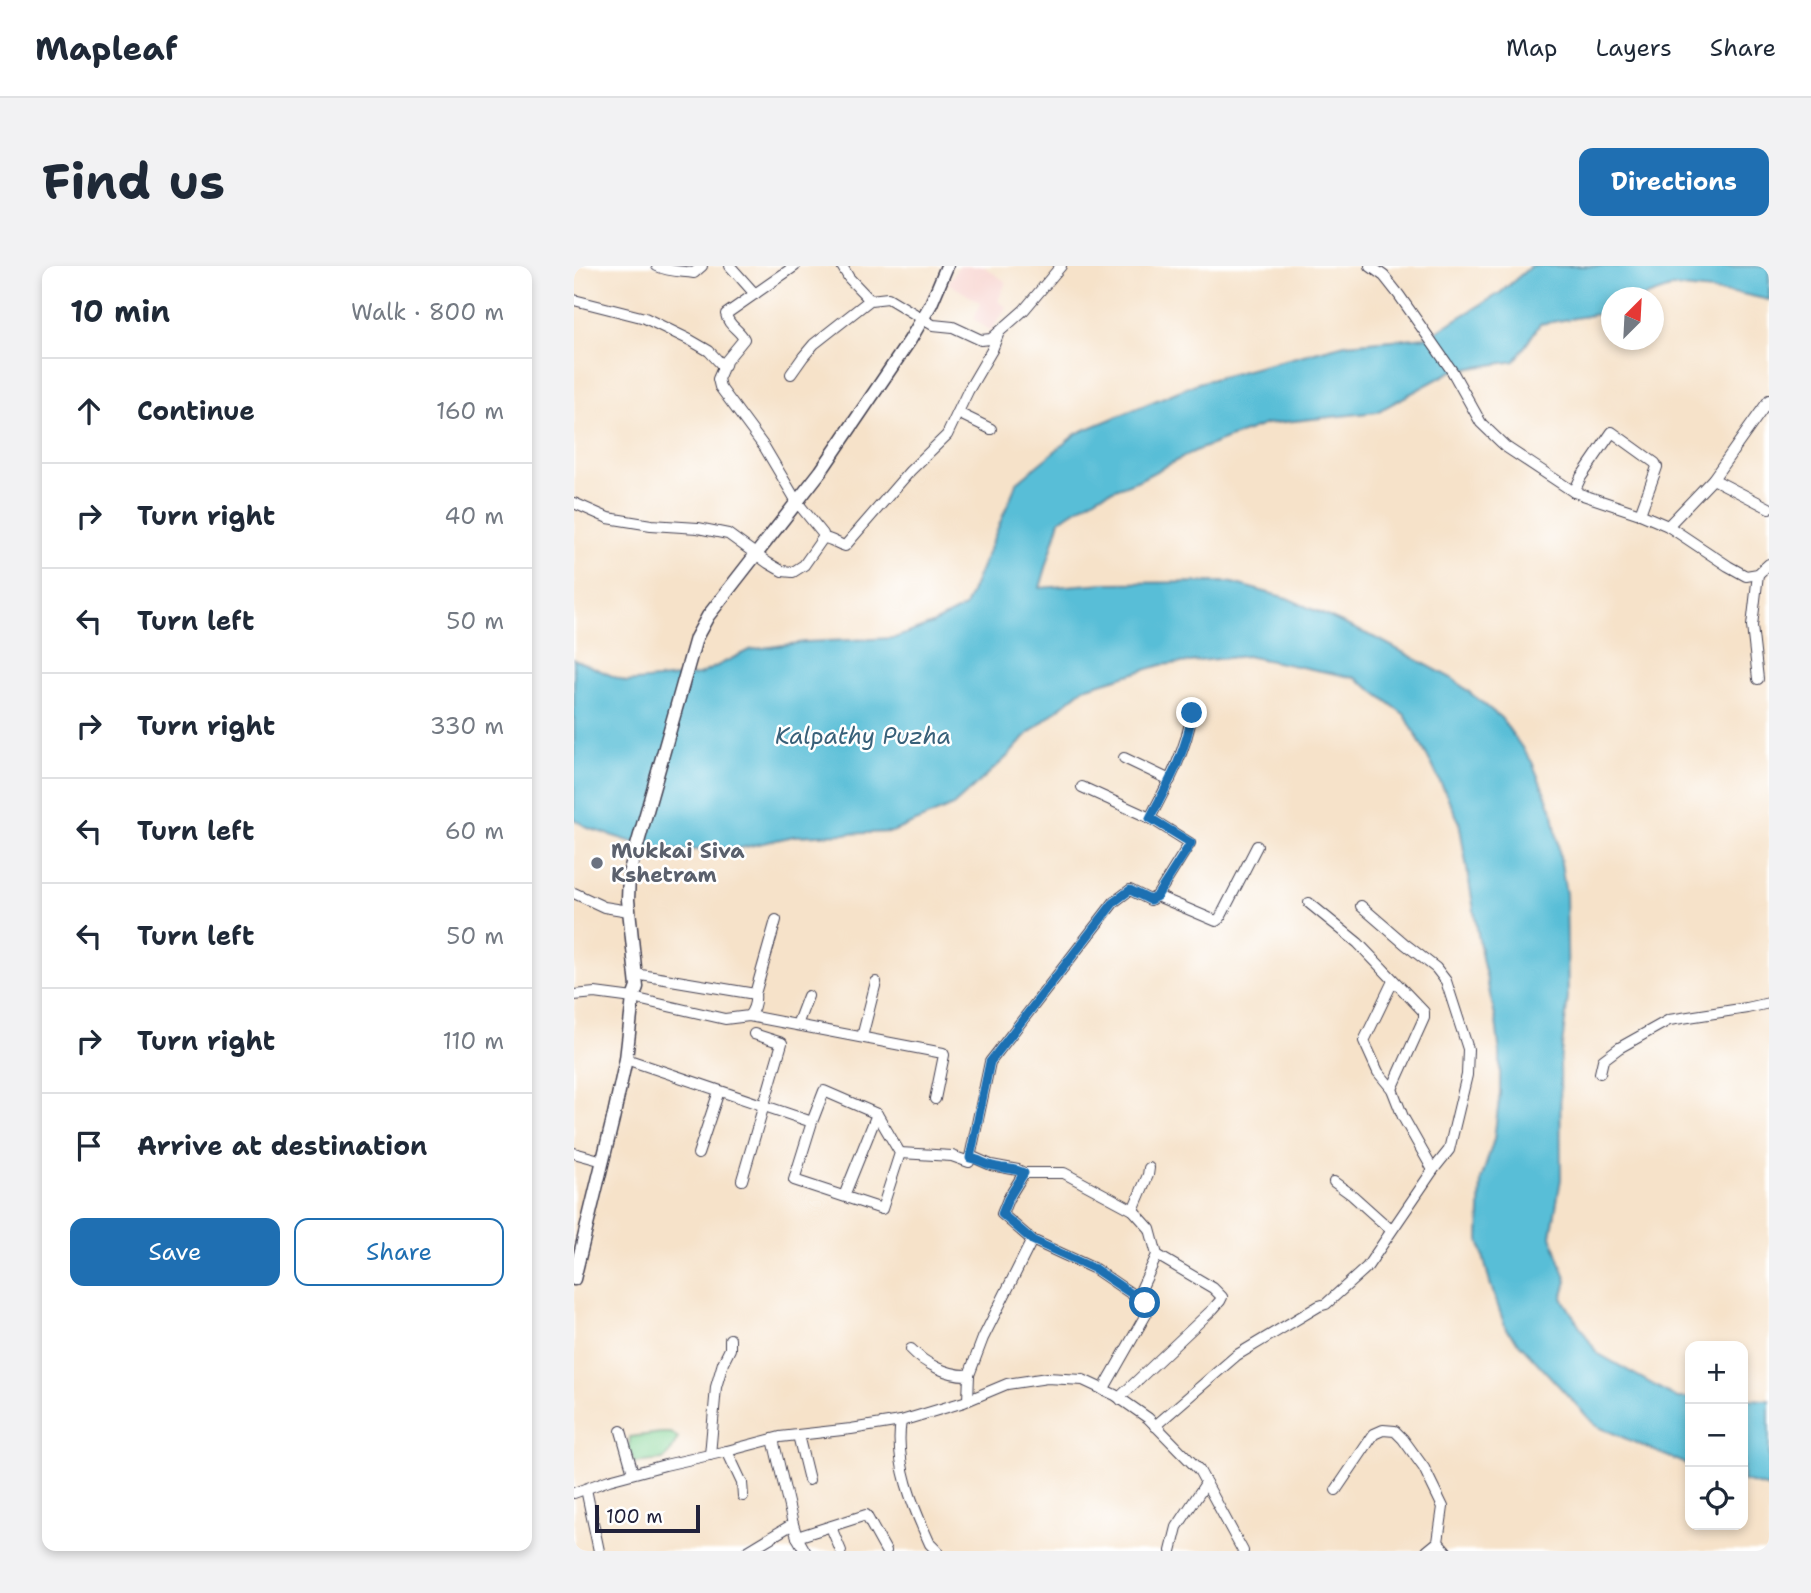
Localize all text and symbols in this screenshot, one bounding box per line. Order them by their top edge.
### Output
text: Mapleaf [35,26,178,71]
text: Map [1506,32,1557,64]
text: Layers [1595,32,1672,64]
text: Share [1710,32,1776,64]
button: Directions [1579,148,1769,216]
text: Find us [42,149,225,215]
north arrow [1601,287,1664,350]
text: 10 min [70,291,170,332]
text: Walk · 800 m [351,297,504,327]
icon: ahead [70,392,108,430]
text: Continue [137,393,255,428]
text: 160 m [436,396,504,426]
icon: right [70,497,108,535]
text: Turn right [137,498,275,533]
text: 40 m [444,501,504,531]
icon: left [70,602,108,640]
text: Turn left [137,603,254,638]
text: 50 m [446,606,504,636]
route end [1176,697,1207,728]
icon: right [70,707,108,745]
text: Turn right [137,708,275,743]
text: 330 m [430,711,504,741]
water label: Kalpathy Puzha [775,721,951,751]
icon: left [70,812,108,850]
text: Turn left [137,813,254,848]
text: 60 m [445,816,504,846]
place label: Mukkai Siva Kshetram [611,837,745,889]
marker: Mukkai Siva Kshetram [589,855,605,871]
icon: left [70,917,108,955]
text: Turn left [137,918,254,953]
text: 50 m [446,921,504,951]
icon: right [70,1022,108,1060]
text: Turn right [137,1023,275,1058]
text: 110 m [442,1026,504,1056]
icon: arrive [70,1127,108,1165]
text: Arrive at destination [137,1128,427,1163]
button: Save [70,1218,280,1286]
button: Share [294,1218,504,1286]
route start [1129,1287,1160,1318]
map controls [1685,1341,1748,1530]
button: + [1685,1341,1748,1404]
button: − [1685,1404,1748,1467]
button: locate [1685,1467,1748,1530]
scale bar [595,1502,700,1534]
text: 100 m [606,1504,663,1529]

